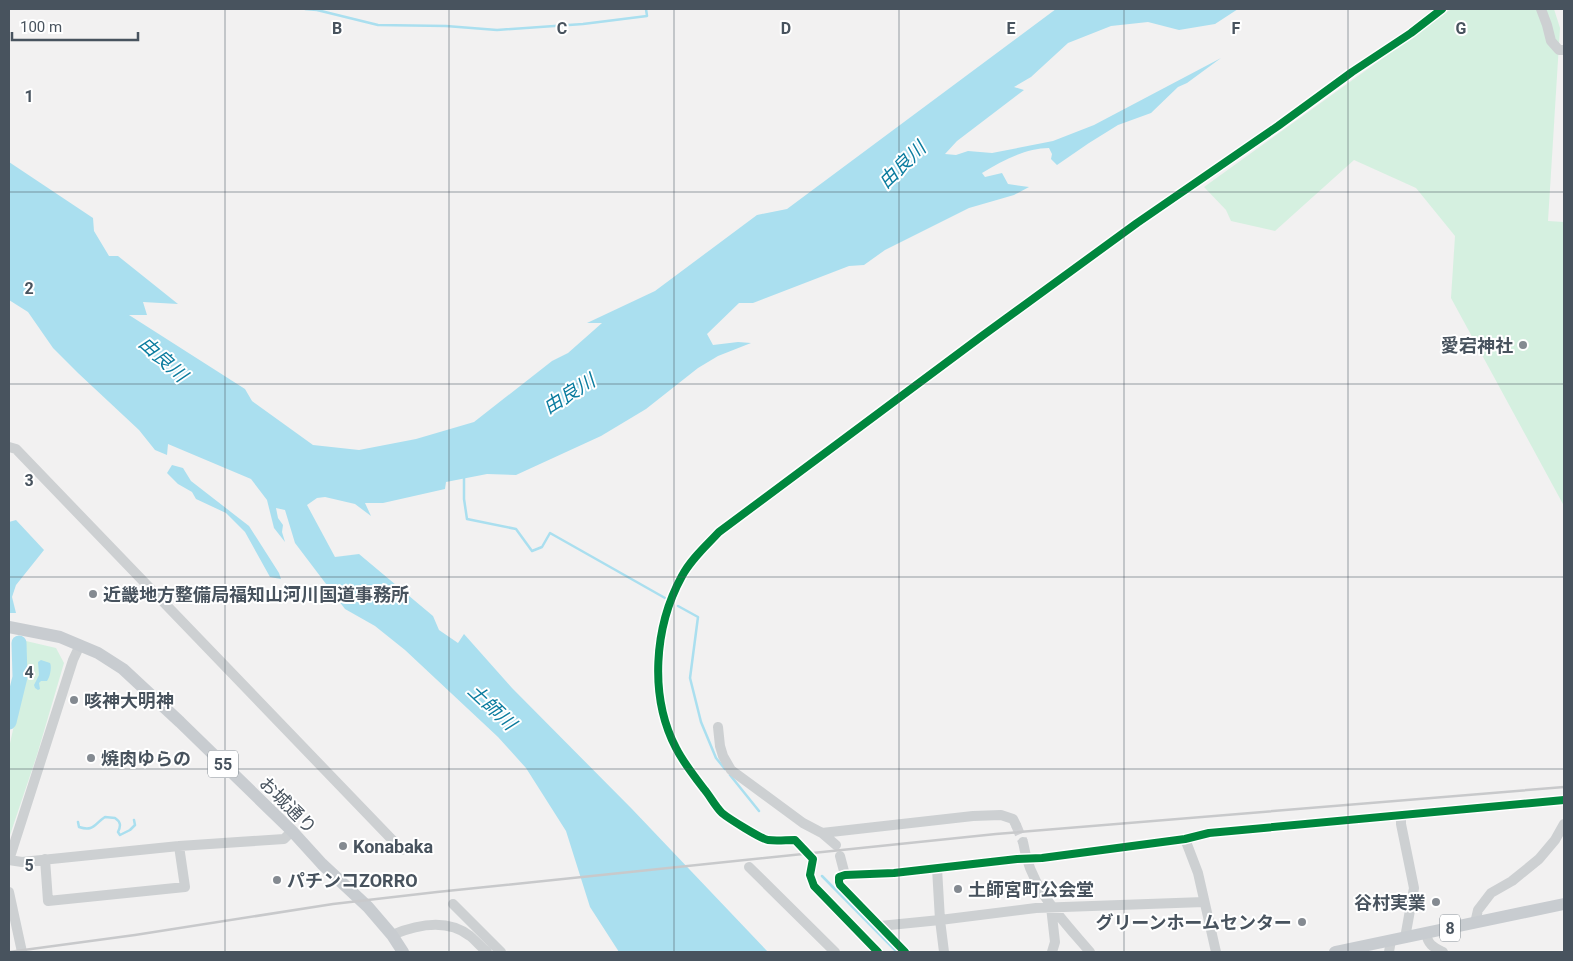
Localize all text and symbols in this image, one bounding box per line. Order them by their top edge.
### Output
scale bar [12,10,139,42]
text: 100 m [20,18,62,36]
text: B [332,19,342,38]
text: C [557,19,567,38]
text: D [781,19,791,38]
text: E [1007,19,1016,38]
text: F [1232,19,1241,38]
text: G [1456,19,1467,38]
text: 1 [24,87,34,106]
water label: 由良川 [874,136,932,193]
text: 2 [24,279,34,298]
water label: 由良川 [134,331,193,388]
place label: 愛宕神社 [1441,335,1513,356]
marker: 愛宕神社 [1517,339,1529,351]
water label: 由良川 [539,368,601,419]
text: 3 [24,471,34,490]
place label: 近畿地方整備局福知山河川国道事務所 [103,584,409,605]
marker: 近畿地方整備局福知山河川国道事務所 [87,588,99,600]
text: 4 [24,663,34,682]
water label: 土師川 [463,679,522,736]
place label: 咳神大明神 [84,690,174,711]
marker: 咳神大明神 [68,694,80,706]
place label: 焼肉ゆらの [101,748,191,769]
road number: 55 [208,751,238,778]
marker: 焼肉ゆらの [85,752,97,764]
street label: お城通り [255,772,321,838]
place label: Konabaka [353,836,433,857]
marker: Konabaka [337,840,349,852]
text: 5 [24,856,34,875]
place label: パチンコZORRO [287,870,418,891]
marker: パチンコZORRO [271,874,283,886]
place label: 土師宮町公会堂 [968,879,1094,900]
marker: 土師宮町公会堂 [952,883,964,895]
place label: 谷村実業 [1354,892,1426,913]
marker: 谷村実業 [1430,896,1442,908]
place label: グリーンホームセンター [1095,912,1292,933]
road number: 8 [1440,914,1460,941]
marker: グリーンホームセンター [1296,916,1308,928]

